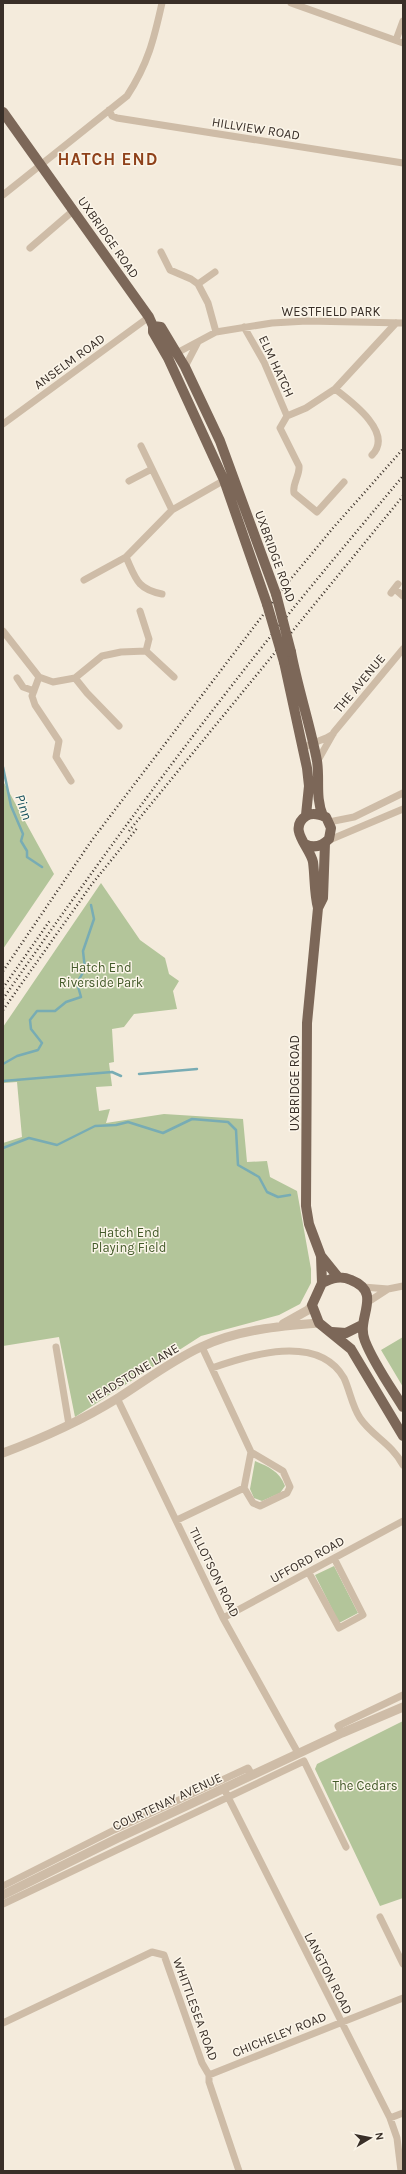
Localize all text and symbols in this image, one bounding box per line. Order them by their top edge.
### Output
street label: HILLVIEW ROAD [211,114,301,143]
district label: HATCH END [58,149,158,169]
street label: UXBRIDGE ROAD [75,194,142,281]
street label: WESTFIELD PARK [282,304,381,319]
street label: ANSELM ROAD [31,331,108,392]
street label: ELM HATCH [256,333,297,399]
street label: UXBRIDGE ROAD [252,508,299,604]
street label: THE AVENUE [330,651,388,716]
water label: Pinn [11,792,36,822]
park label: Hatch End Riverside Park [59,960,143,990]
street label: UXBRIDGE ROAD [287,1035,302,1131]
park label: Hatch End Playing Field [92,1225,166,1255]
street label: HEADSTONE LANE [85,1340,182,1407]
street label: TILLOTSON ROAD [186,1525,243,1619]
street label: UFFORD ROAD [268,1533,347,1586]
street label: COURTENAY AVENUE [110,1769,224,1833]
park label: The Cedars [332,1778,398,1793]
street label: LANGTON ROAD [301,1930,356,2017]
street label: WHITTLESEA ROAD [170,1956,221,2063]
street label: CHICHELEY ROAD [230,2009,328,2060]
north arrow [350,2118,390,2158]
text: N [372,2131,386,2141]

